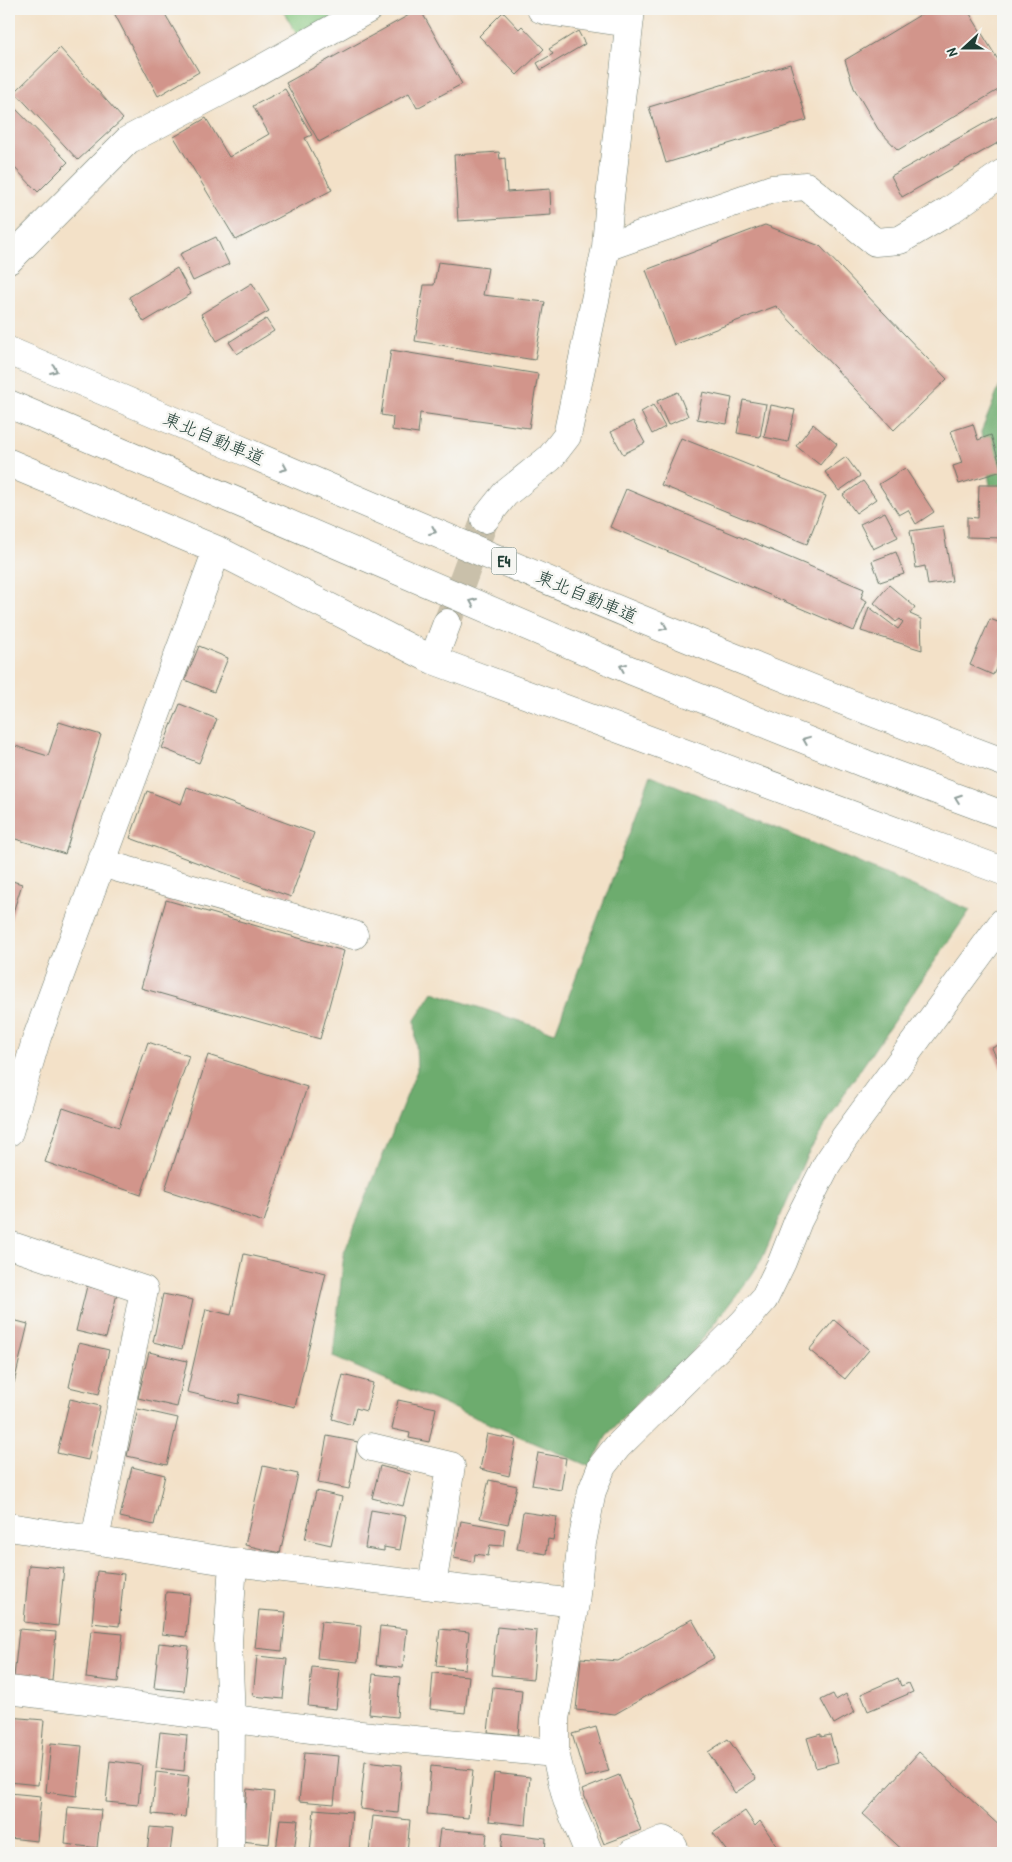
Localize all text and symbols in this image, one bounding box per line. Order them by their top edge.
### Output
north arrow [940,22,990,72]
text: N [941,45,962,60]
one-way arrow [49,363,58,374]
street label: 東北自動車道 [159,405,269,471]
one-way arrow [279,461,288,472]
one-way arrow [428,525,437,535]
road number: E4 [492,548,516,574]
street label: 東北自動車道 [532,563,642,629]
one-way arrow [469,598,478,609]
one-way arrow [659,621,668,632]
one-way arrow [619,662,628,673]
one-way arrow [802,736,811,746]
one-way arrow [954,794,962,804]

